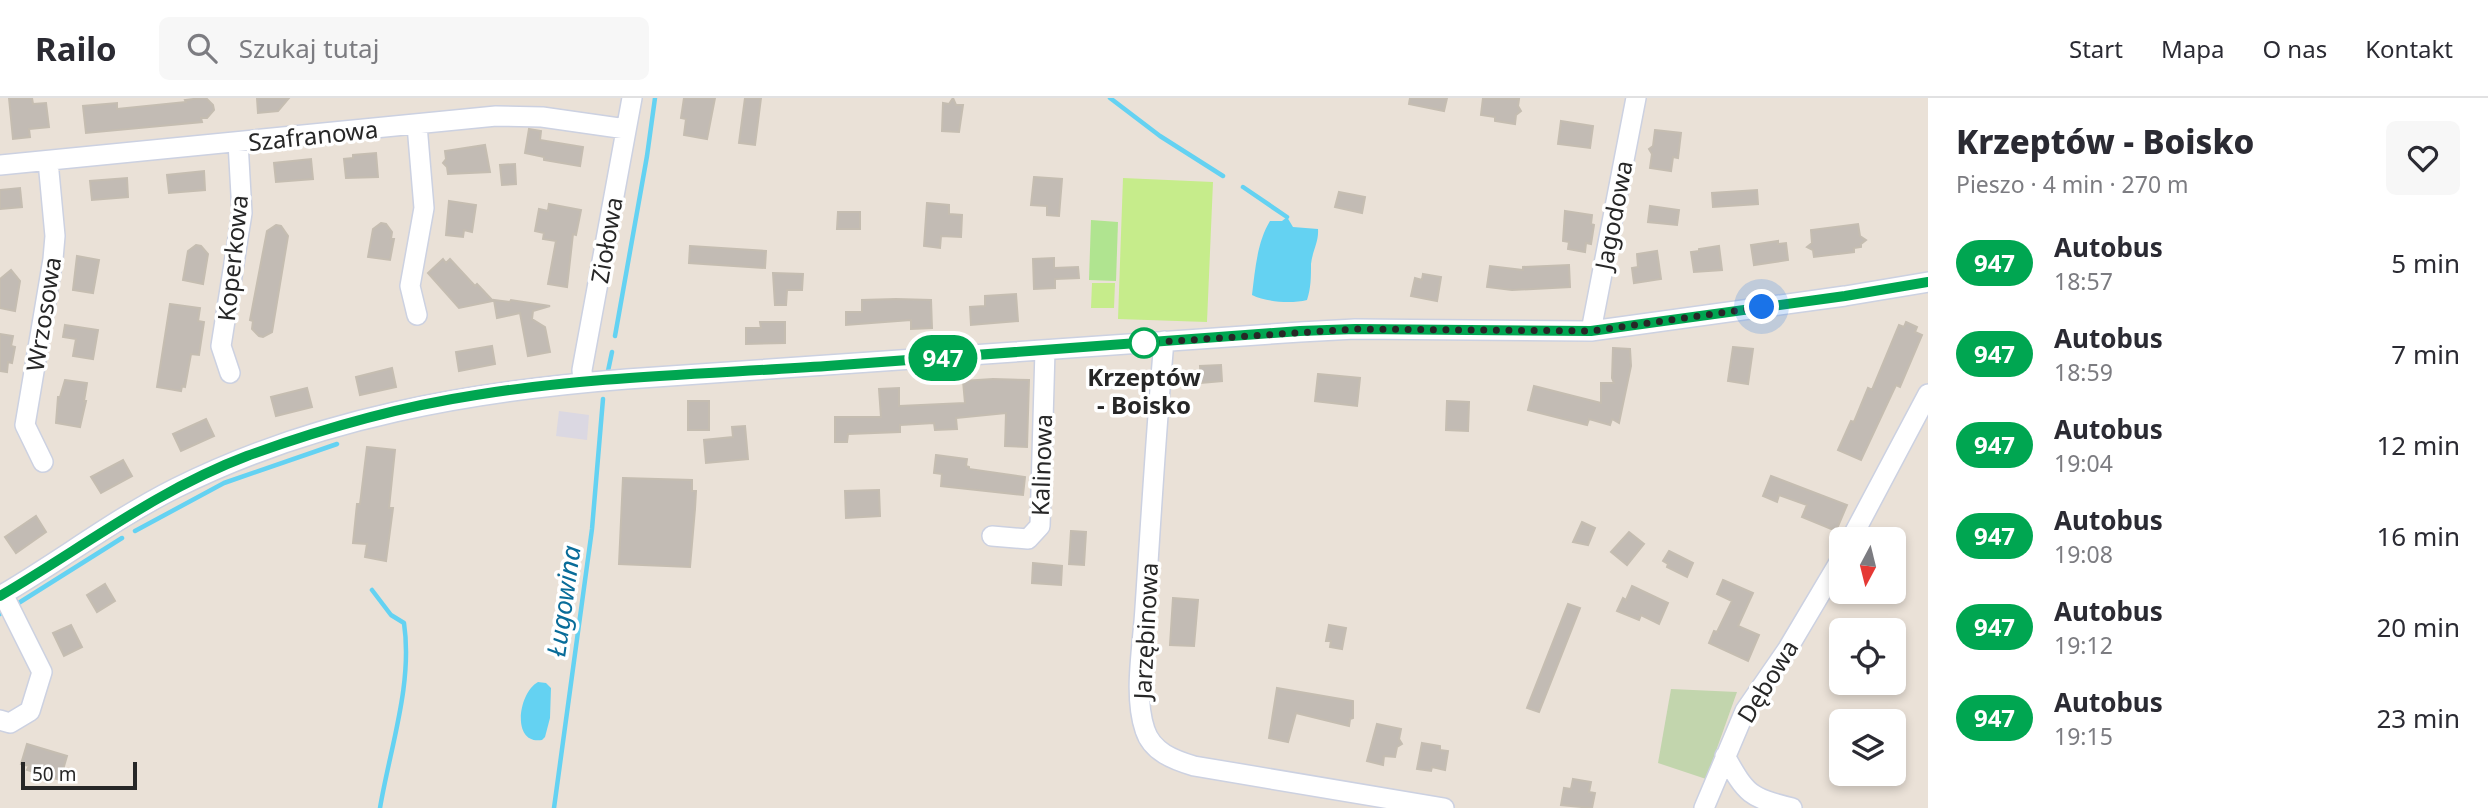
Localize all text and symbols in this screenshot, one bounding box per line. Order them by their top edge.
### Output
search box [159,17,649,80]
text: Railo [35,26,117,71]
icon: search [183,29,221,67]
text: Szukaj tutaj [239,30,379,66]
text: Start [2069,32,2123,65]
text: Mapa [2161,32,2224,65]
text: O nas [2262,32,2327,65]
text: Kontakt [2365,32,2453,65]
street label: Szafranowa [246,112,380,158]
text: Krzeptów - Boisko [1956,119,2254,164]
button: heart [2386,121,2460,195]
street label: Jagodowa [1586,158,1640,274]
text: Pieszo · 4 min · 270 m [1956,168,2189,200]
street label: Koperkowa [209,193,255,323]
street label: Ziołowa [582,194,630,286]
text: Autobus [2054,229,2163,265]
text: 5 min [2391,245,2460,281]
text: 947 [1974,246,2015,279]
street label: Wrzosowa [18,254,68,374]
text: 18:57 [2054,265,2113,297]
your location [1744,289,1779,324]
text: Autobus [2054,320,2163,356]
marker: Krzeptów - Boisko [1129,328,1159,358]
line badge: 947 [903,335,983,381]
text: 7 min [2391,336,2460,372]
text: 947 [1974,337,2015,370]
text: 947 [922,341,964,374]
text: 18:59 [2054,356,2113,388]
place label: Krzeptów - Boisko [1087,360,1201,421]
text: Autobus [2054,411,2163,447]
street label: Kalinowa [1023,414,1059,516]
text: 12 min [2376,427,2460,463]
text: 947 [1974,428,2015,461]
text: 19:04 [2054,447,2113,479]
text: Autobus [2054,502,2163,538]
text: 16 min [2376,518,2460,554]
text: 947 [1974,519,2015,552]
north arrow [1829,527,1906,604]
map controls [1829,527,1906,786]
text: 19:08 [2054,538,2113,570]
water label: Ługowina [537,543,589,659]
street label: Jarzębinowa [1125,562,1165,702]
text: Autobus [2054,593,2163,629]
text: 20 min [2376,609,2460,645]
text: 947 [1974,610,2015,643]
button: locate [1829,618,1906,695]
text: 19:12 [2054,629,2113,661]
street label: Dębowa [1729,633,1805,729]
text: Autobus [2054,684,2163,720]
text: 23 min [2376,700,2460,736]
text: 947 [1974,701,2015,734]
button: layers [1829,709,1906,786]
text: 19:15 [2054,720,2113,752]
scale bar [21,759,136,791]
text: 50 m [32,761,76,787]

